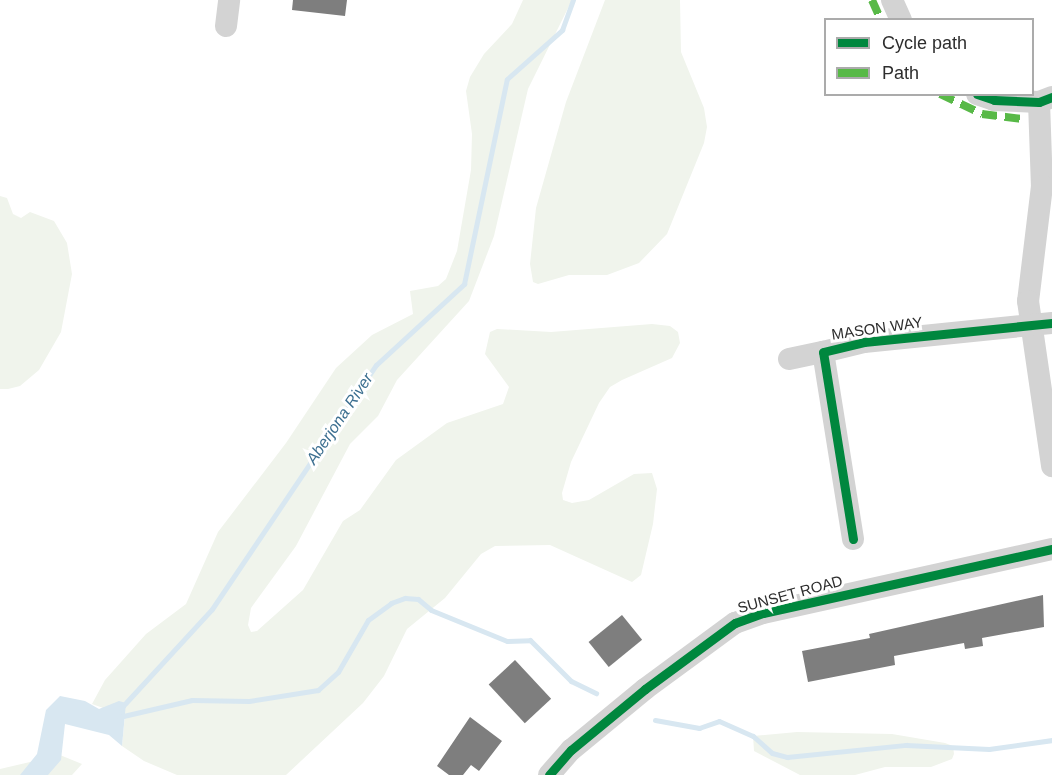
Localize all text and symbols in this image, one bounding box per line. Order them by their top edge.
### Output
legend [824,18,1034,96]
text: Cycle path [882,33,967,53]
text: Path [882,63,919,83]
street label: MASON WAY [830,313,924,343]
water label: Aberjona River [302,370,378,468]
street label: SUNSET ROAD [735,571,845,617]

